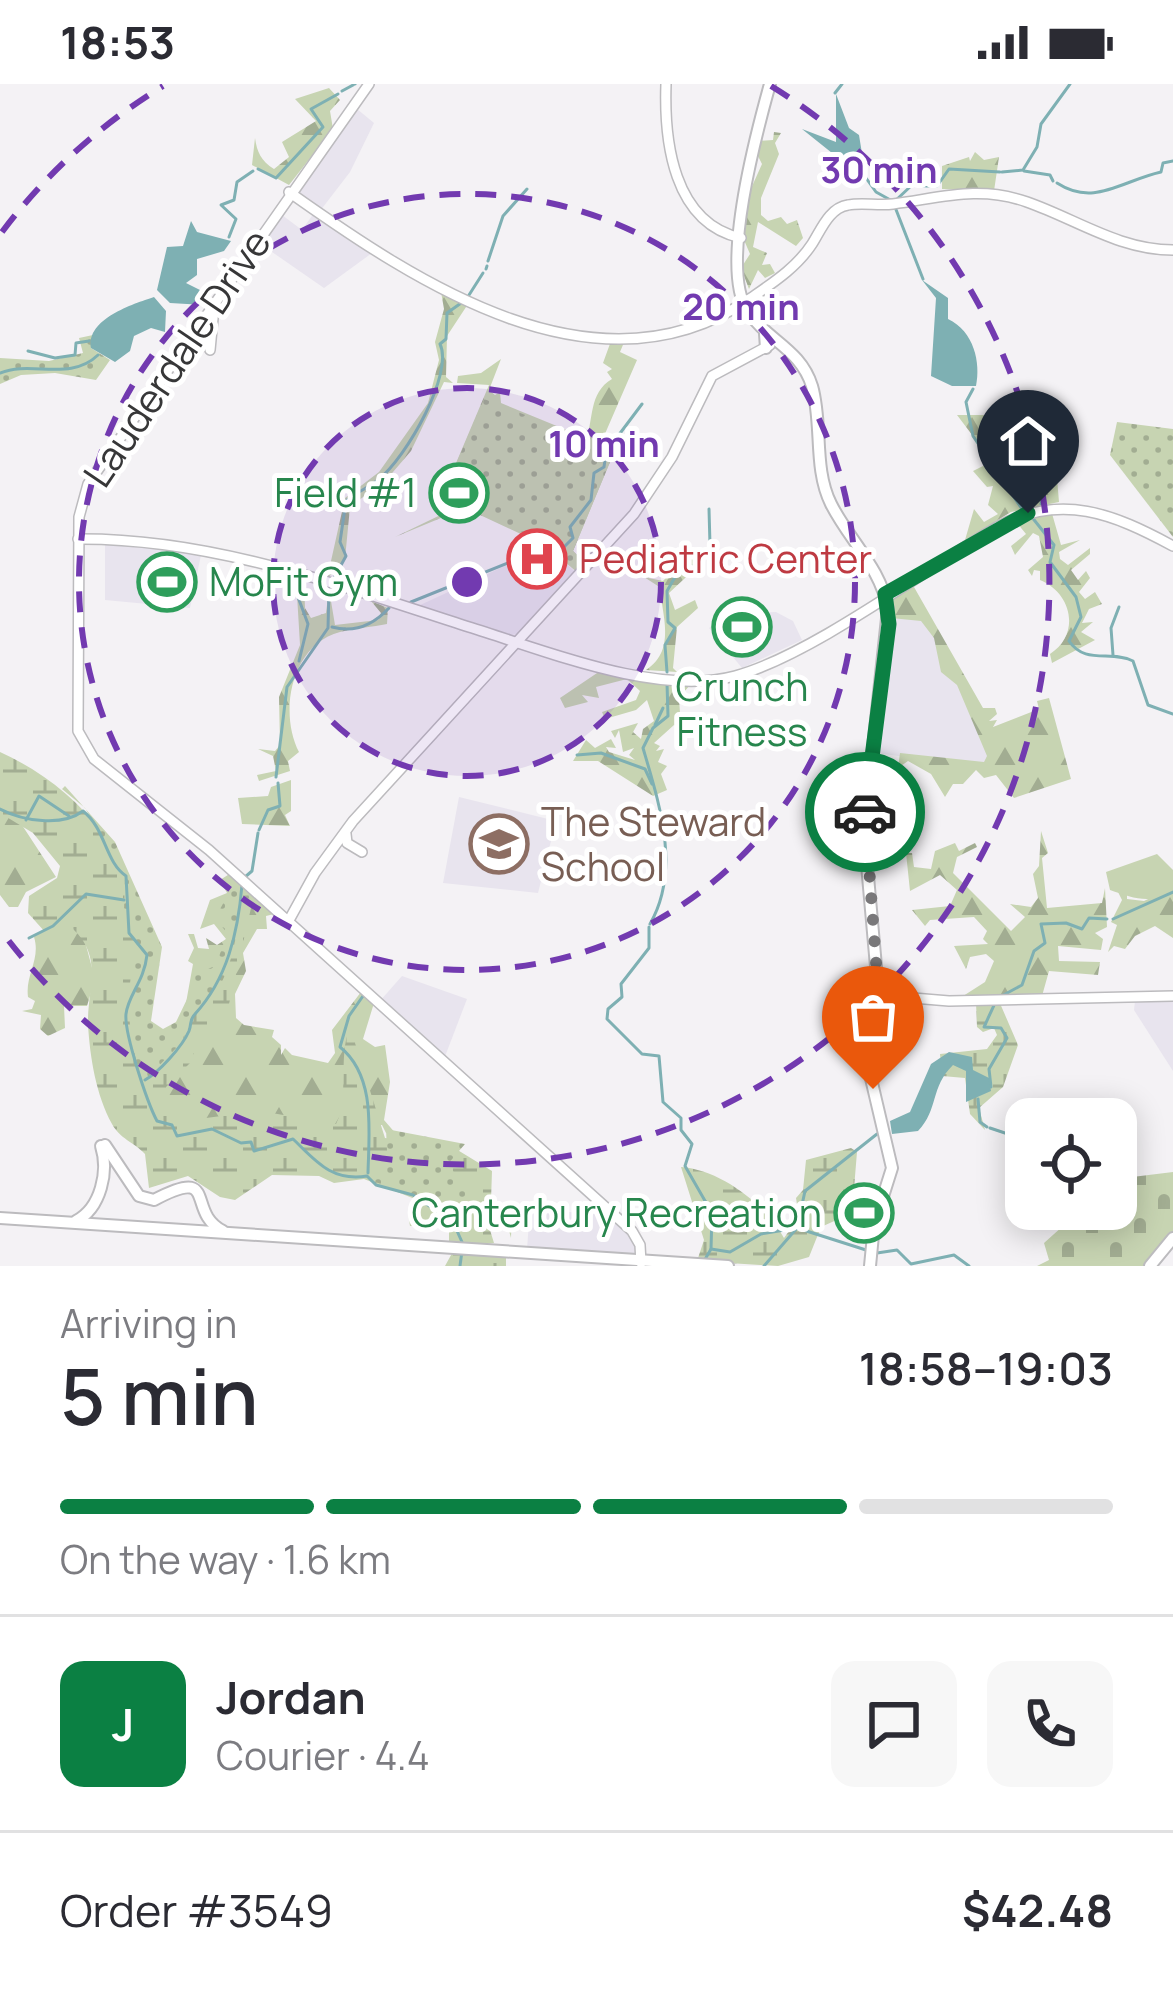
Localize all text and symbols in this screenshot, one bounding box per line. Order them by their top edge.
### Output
text: 18:53 [60,11,175,73]
text: 30 min [821,145,937,194]
street label: Lauderdale Drive [70,218,282,497]
text: 20 min [682,282,800,331]
pin [977,390,1079,513]
icon: home [995,408,1061,474]
text: 10 min [548,419,660,468]
sports icon: Field #1 [428,462,490,524]
place label: Field #1 [274,465,417,519]
hospital icon: Pediatric Center [506,528,568,590]
place label: Pediatric Center [579,531,872,585]
sports icon: MoFit Gym [136,551,198,613]
place label: MoFit Gym [209,554,398,608]
centre of rings [446,561,488,603]
sports icon: Crunch Fitness [711,596,773,658]
place label: Crunch Fitness [676,659,808,758]
courier [805,752,925,872]
icon: car [832,779,898,845]
place label: The Steward School [541,794,766,893]
school or university icon: The Steward School [468,813,530,875]
pin [822,966,924,1089]
icon: bag [840,984,906,1050]
map controls [1005,1098,1137,1230]
button: locate [1005,1098,1137,1230]
sports icon: Canterbury Recreation [833,1182,895,1244]
place label: Canterbury Recreation [411,1185,822,1239]
text: Arriving in [60,1296,237,1350]
text: 18:58–19:03 [859,1337,1113,1399]
text: 5 min [60,1342,259,1448]
text: On the way · 1.6 km [60,1532,391,1586]
button: chat [831,1661,957,1787]
button: phone [987,1661,1113,1787]
text: Jordan [216,1666,366,1728]
text: J [112,1693,134,1755]
text: Courier · 4.4 [216,1728,430,1782]
text: Order #3549 [60,1879,333,1941]
text: $42.48 [962,1879,1113,1941]

